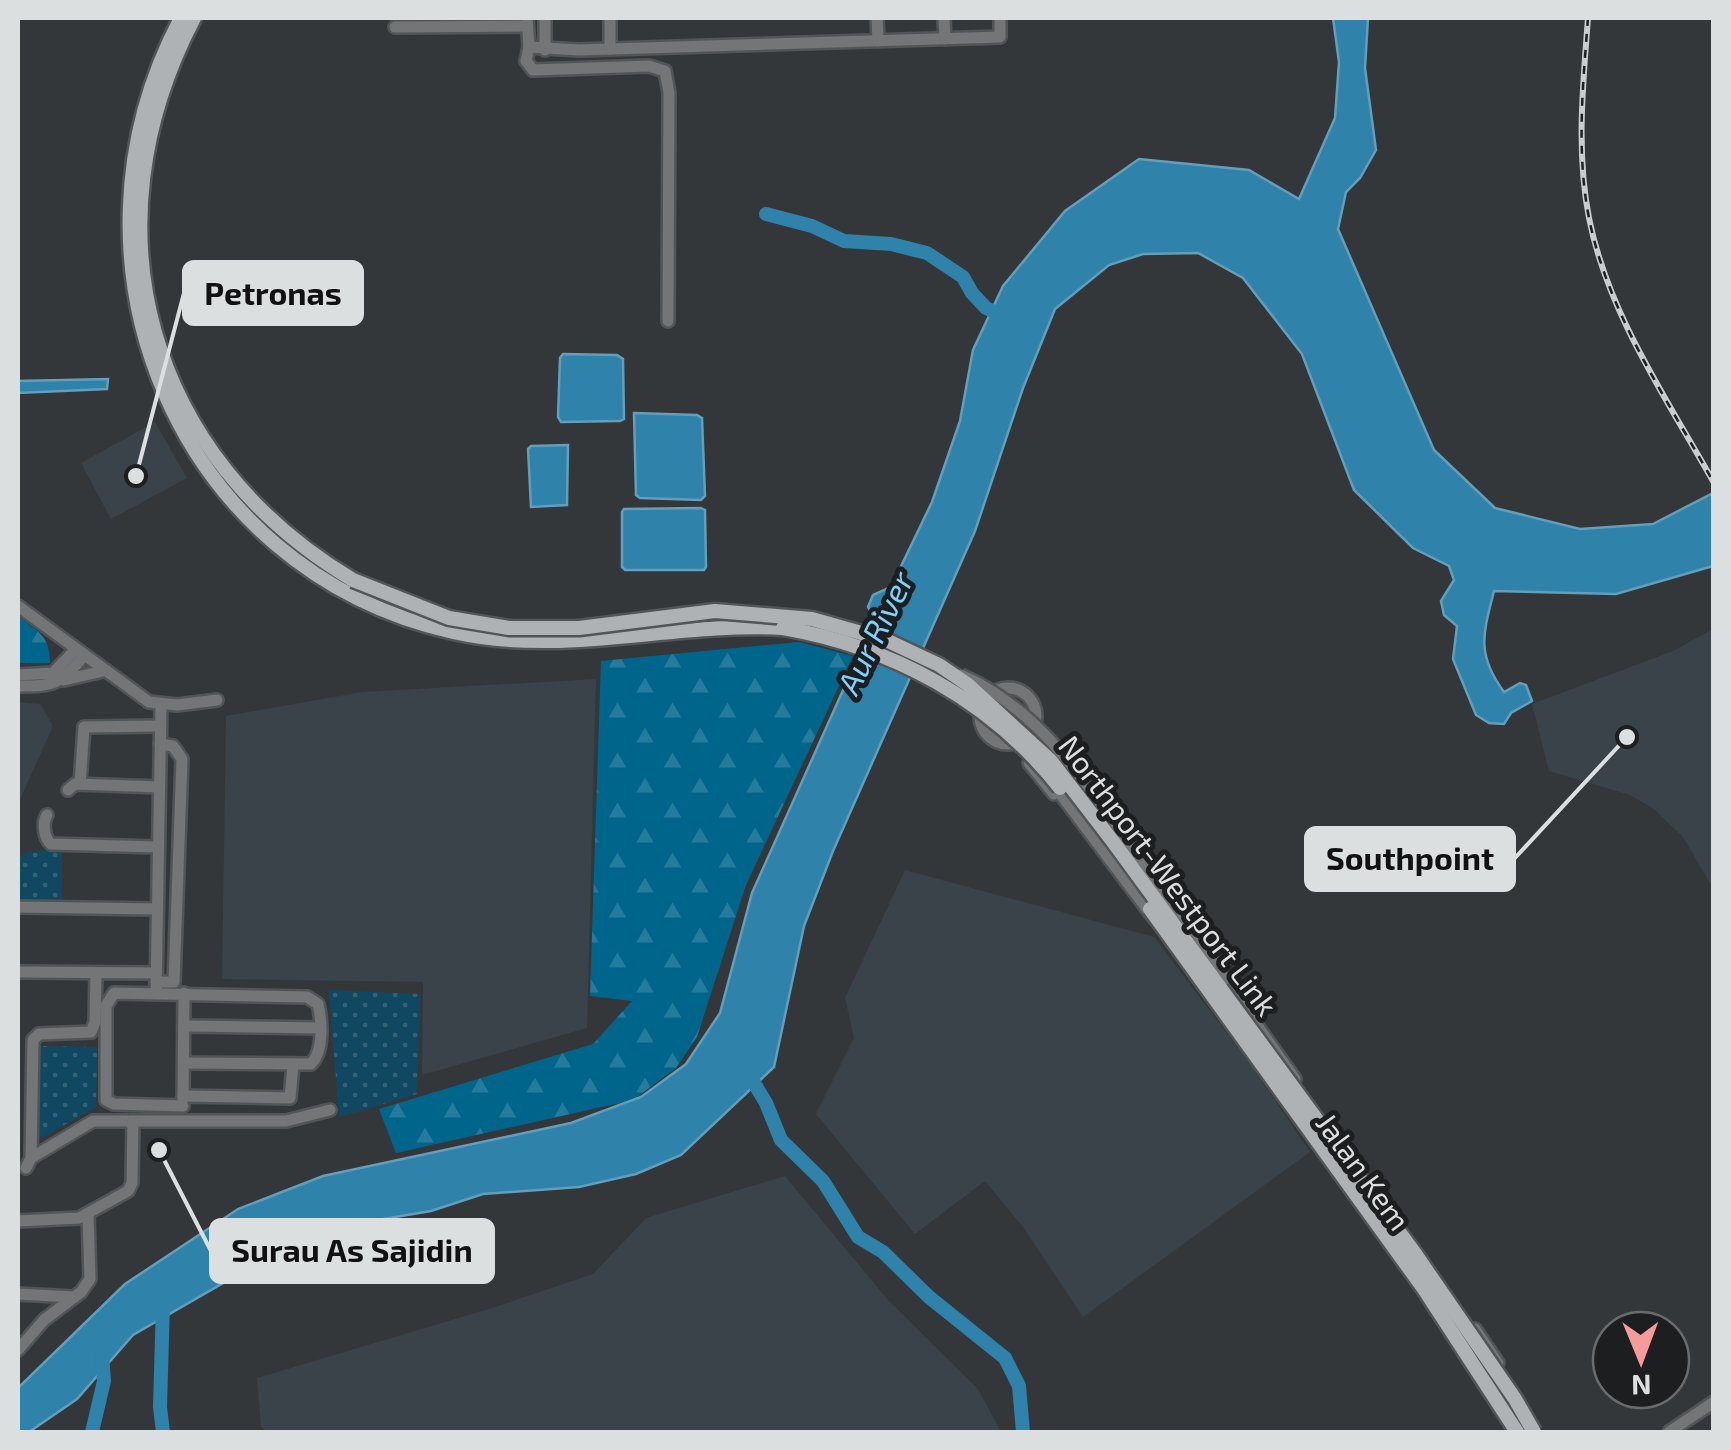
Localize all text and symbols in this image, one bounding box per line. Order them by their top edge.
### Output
callout: Petronas [184,262,362,324]
text: Petronas [204,273,342,311]
water label: Aur River [828,563,921,700]
street label: Northport-Westport Link [1052,728,1286,1022]
callout: Southpoint [1306,828,1514,890]
text: Southpoint [1326,838,1494,876]
street label: Jalan Kem [1309,1105,1419,1237]
callout: Surau As Sajidin [211,1220,493,1282]
text: Surau As Sajidin [231,1230,473,1268]
north arrow [1591,1310,1691,1410]
text: N [1631,1369,1652,1403]

